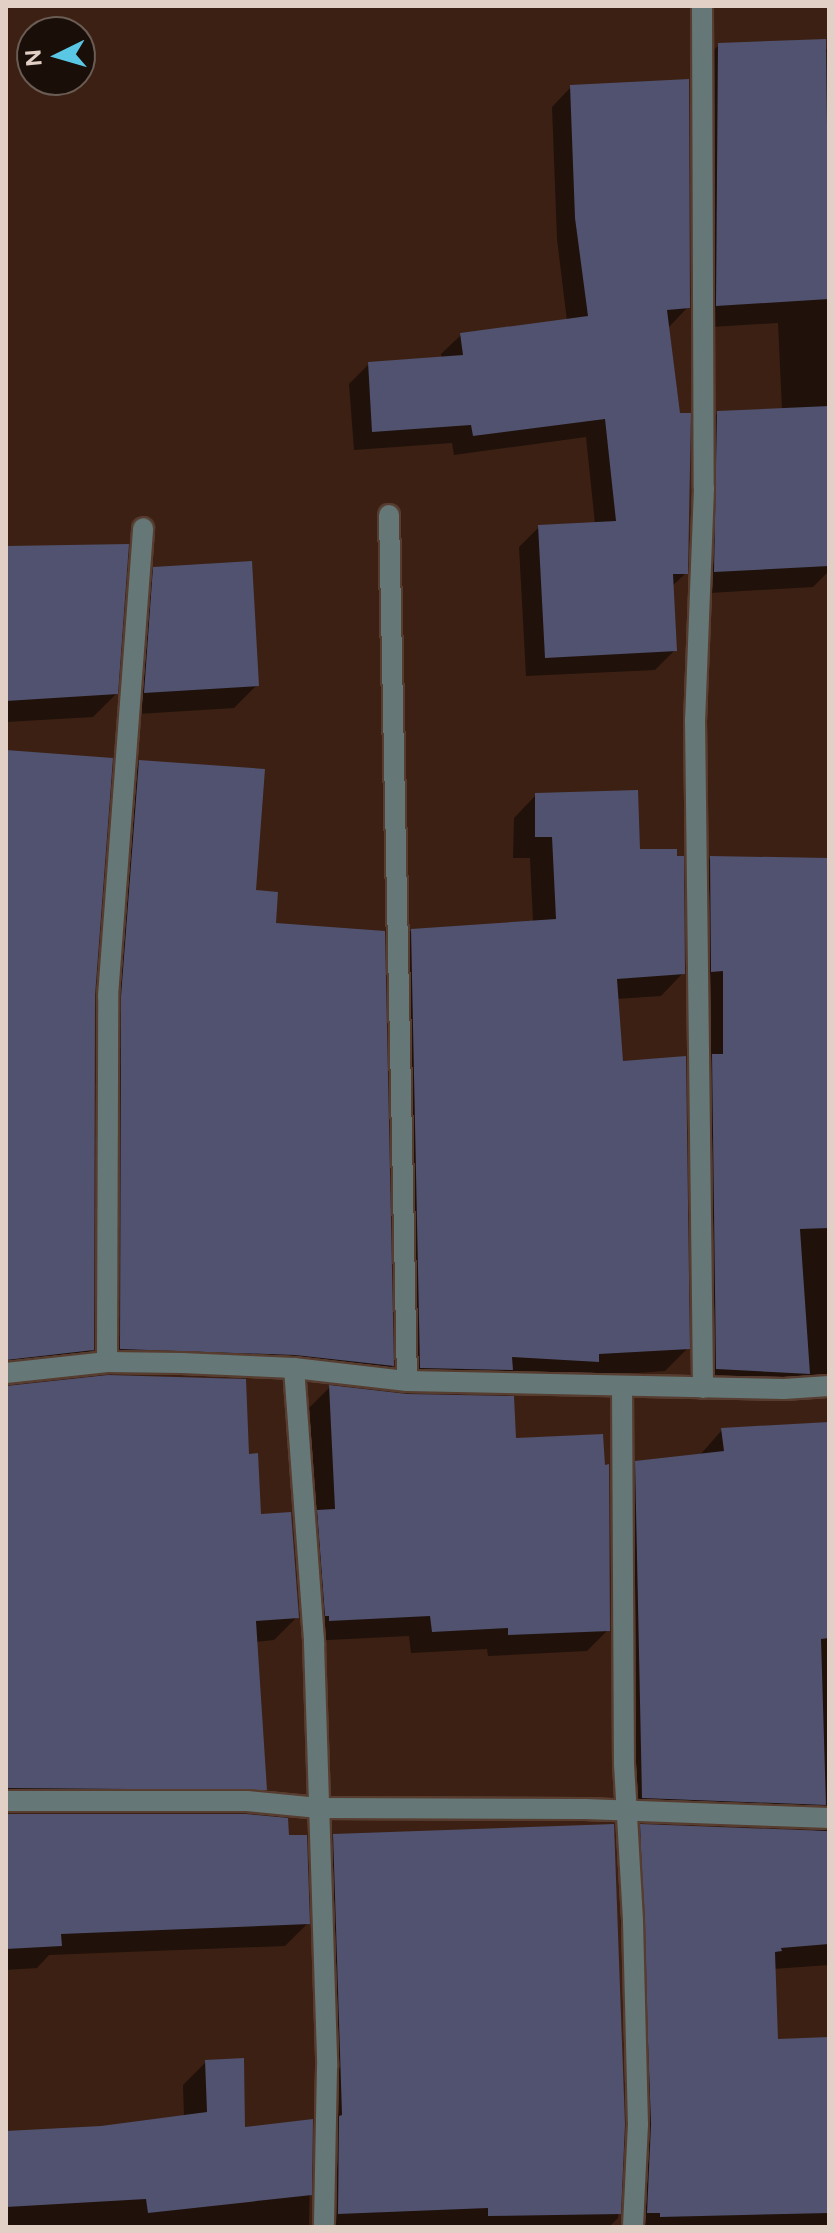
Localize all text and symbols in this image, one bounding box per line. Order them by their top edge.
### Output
north arrow [16,16,96,96]
text: N [19,48,48,68]

